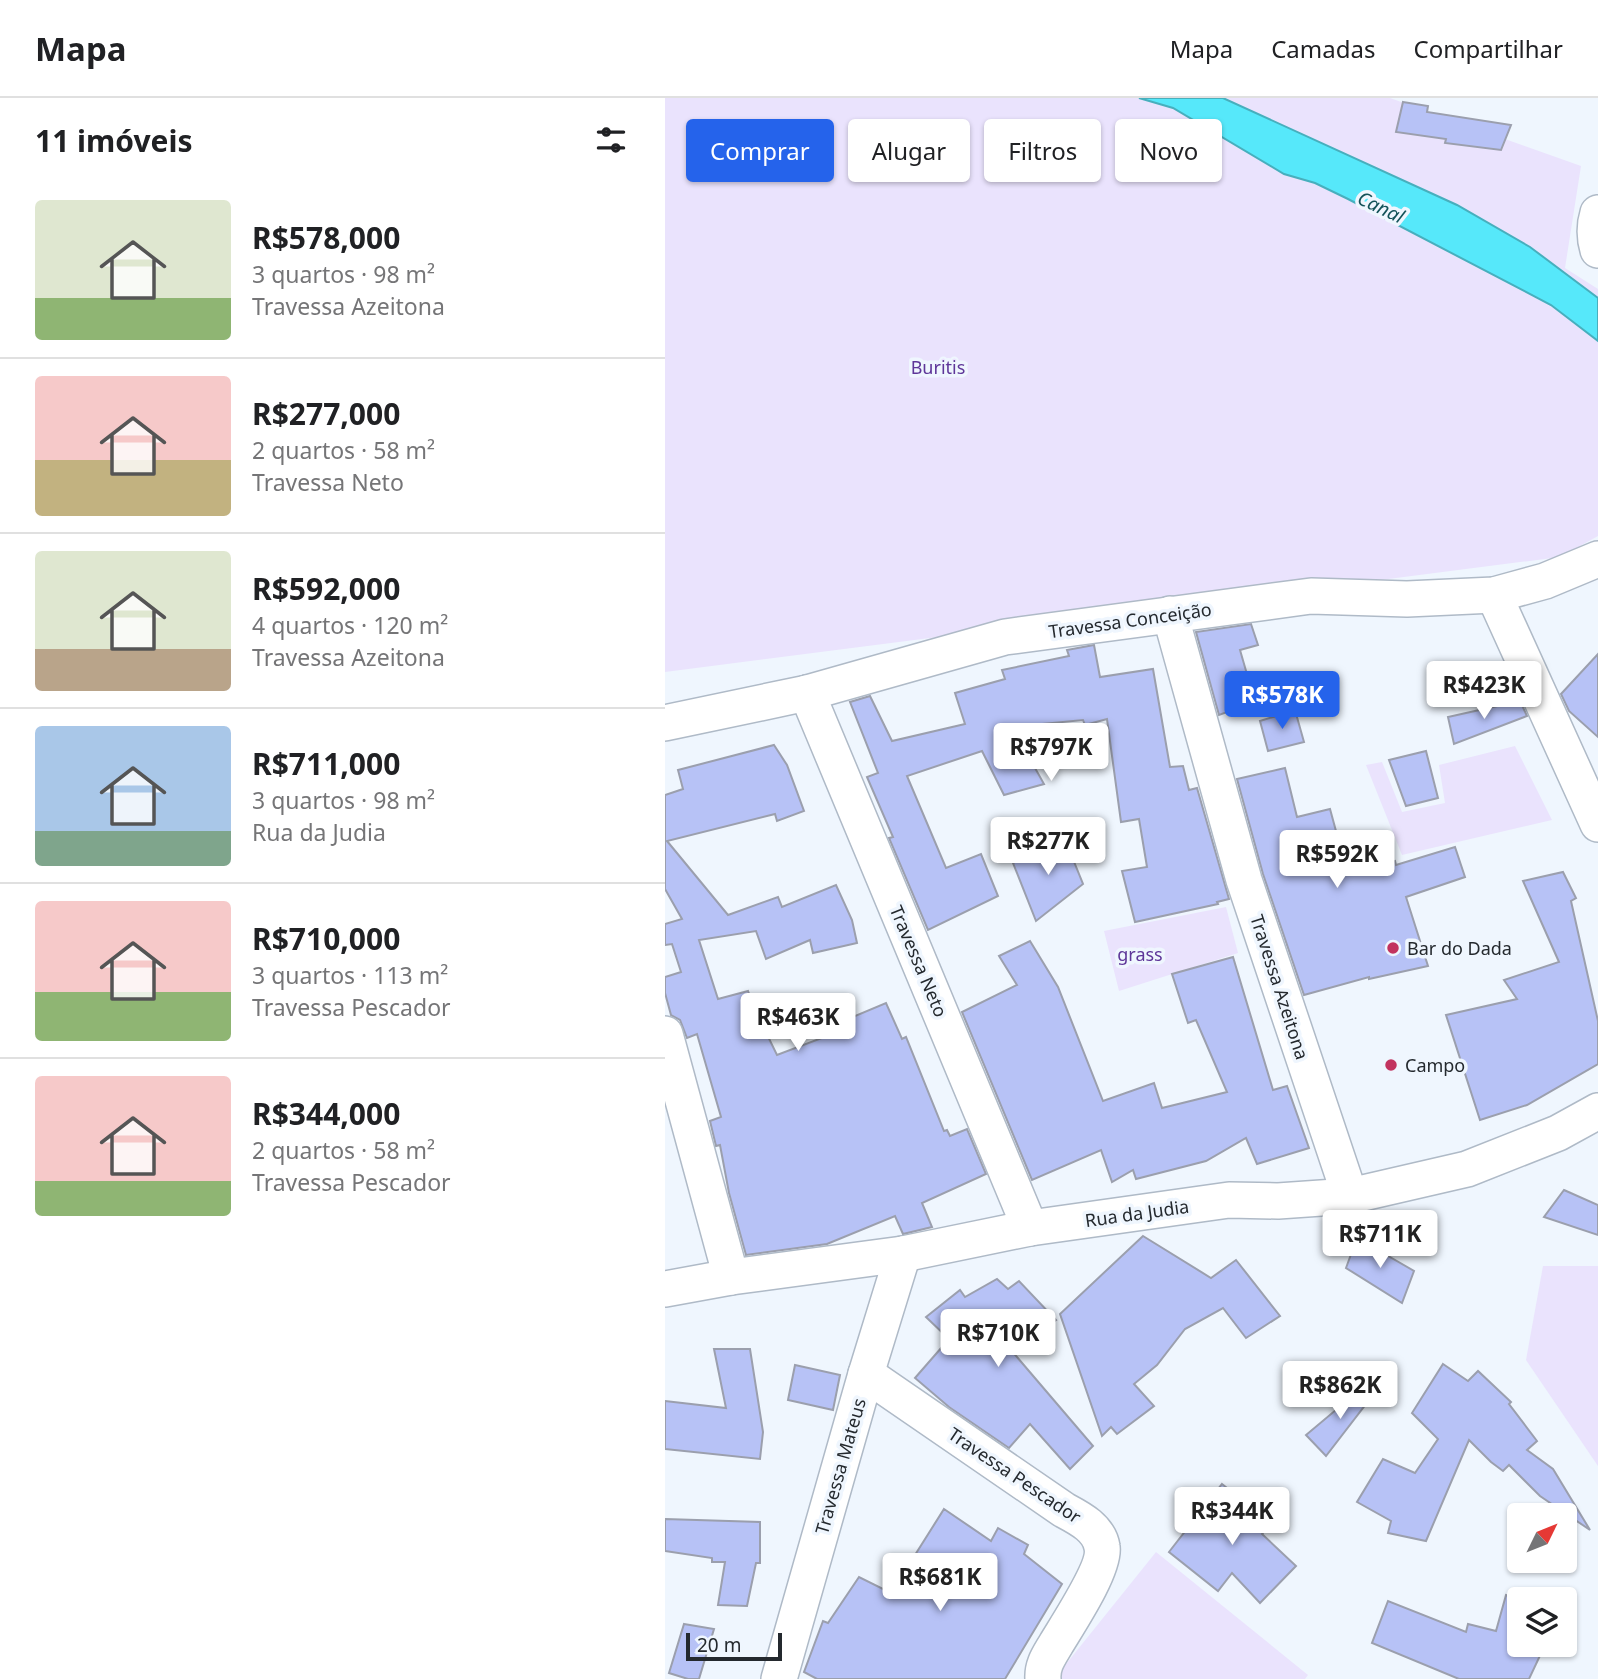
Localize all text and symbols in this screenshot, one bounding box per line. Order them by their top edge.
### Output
text: Mapa [35,26,127,71]
text: Mapa [1170,32,1233,65]
text: Camadas [1271,32,1375,65]
text: Compartilhar [1413,32,1563,65]
chip: Comprar [686,119,834,182]
chip: Alugar [848,119,970,182]
chip: Filtros [984,119,1101,182]
chip: Novo [1115,119,1222,182]
text: 11 imóveis [35,120,193,161]
icon: filters [592,121,630,159]
water label: Canal [1353,185,1410,230]
text: R$578,000 [252,217,400,258]
icon: home [91,228,175,312]
text: 3 quartos · 98 m² [252,258,435,290]
text: Travessa Azeitona [252,290,445,322]
park label: Buritis [911,355,965,379]
text: R$277,000 [252,393,400,434]
icon: home [91,404,175,488]
text: 2 quartos · 58 m² [252,434,435,466]
text: Travessa Neto [252,466,404,498]
text: R$592,000 [252,568,400,609]
icon: home [91,579,175,663]
street label: Travessa Conceição [1047,597,1213,643]
text: 4 quartos · 120 m² [252,609,448,641]
text: Travessa Azeitona [252,641,445,673]
pin: R$423K [1427,662,1541,721]
text: R$423K [1443,668,1525,700]
pin: R$578K [1225,672,1339,731]
text: R$578K [1241,678,1323,710]
pin: R$797K [994,724,1108,783]
text: R$797K [1010,730,1092,762]
text: R$711,000 [252,743,400,784]
icon: home [91,754,175,838]
text: 3 quartos · 98 m² [252,784,435,816]
text: Rua da Judia [252,816,386,848]
pin: R$277K [991,818,1105,877]
text: R$277K [1007,824,1089,856]
pin: R$592K [1280,830,1394,890]
text: R$592K [1296,837,1378,869]
street label: Travessa Neto [885,902,953,1020]
street label: Travessa Azeitona [1245,912,1315,1062]
text: R$710,000 [252,918,400,959]
icon: home [91,929,175,1013]
place label: Bar do Dada [1407,936,1512,960]
marker: Bar do Dada [1385,940,1401,956]
park label: grass [1117,942,1163,966]
text: 3 quartos · 113 m² [252,959,448,991]
text: Travessa Pescador [252,991,451,1023]
pin: R$463K [741,993,855,1053]
text: R$463K [757,1000,839,1032]
place label: Campo [1405,1053,1465,1077]
marker: Campo [1383,1057,1399,1073]
text: R$344,000 [252,1093,400,1134]
icon: home [91,1104,175,1188]
text: 2 quartos · 58 m² [252,1134,435,1166]
text: Travessa Pescador [252,1166,451,1198]
street label: Rua da Judia [1083,1194,1191,1232]
pin: R$711K [1323,1210,1437,1270]
text: R$711K [1339,1217,1421,1249]
pin: R$710K [941,1310,1055,1369]
text: R$710K [957,1316,1039,1348]
pin: R$862K [1283,1362,1397,1421]
text: R$862K [1299,1368,1381,1400]
street label: Travessa Mateus [809,1395,871,1537]
street label: Travessa Pescador [944,1422,1087,1529]
pin: R$344K [1175,1488,1289,1547]
text: R$344K [1191,1494,1273,1526]
north arrow [1507,1503,1577,1573]
map controls [1507,1503,1577,1657]
pin: R$681K [883,1554,997,1613]
text: R$681K [899,1560,981,1592]
button: layers [1507,1587,1577,1657]
scale bar [686,1630,782,1662]
text: 20 m [697,1632,741,1658]

